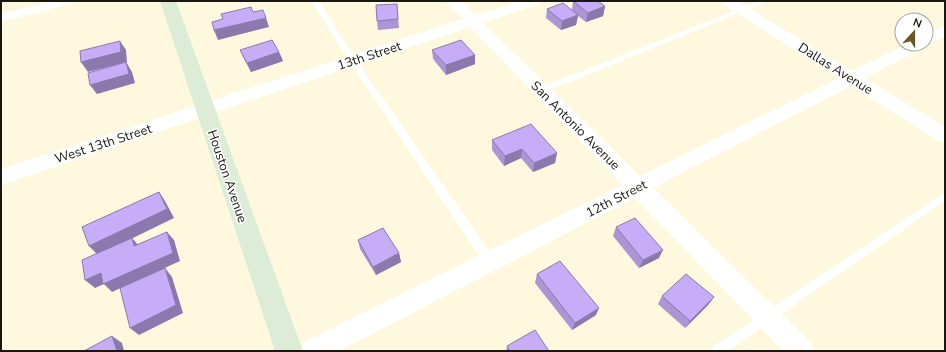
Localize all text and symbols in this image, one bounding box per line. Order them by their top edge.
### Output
north arrow [894,12,934,52]
text: N [911,15,924,32]
street label: 13th Street [335,37,404,75]
street label: Dallas Avenue [795,39,876,99]
street label: San Antonio Avenue [527,77,624,174]
street label: West 13th Street [53,120,154,168]
street label: Houston Avenue [203,127,251,225]
street label: 12th Street [583,176,650,222]

